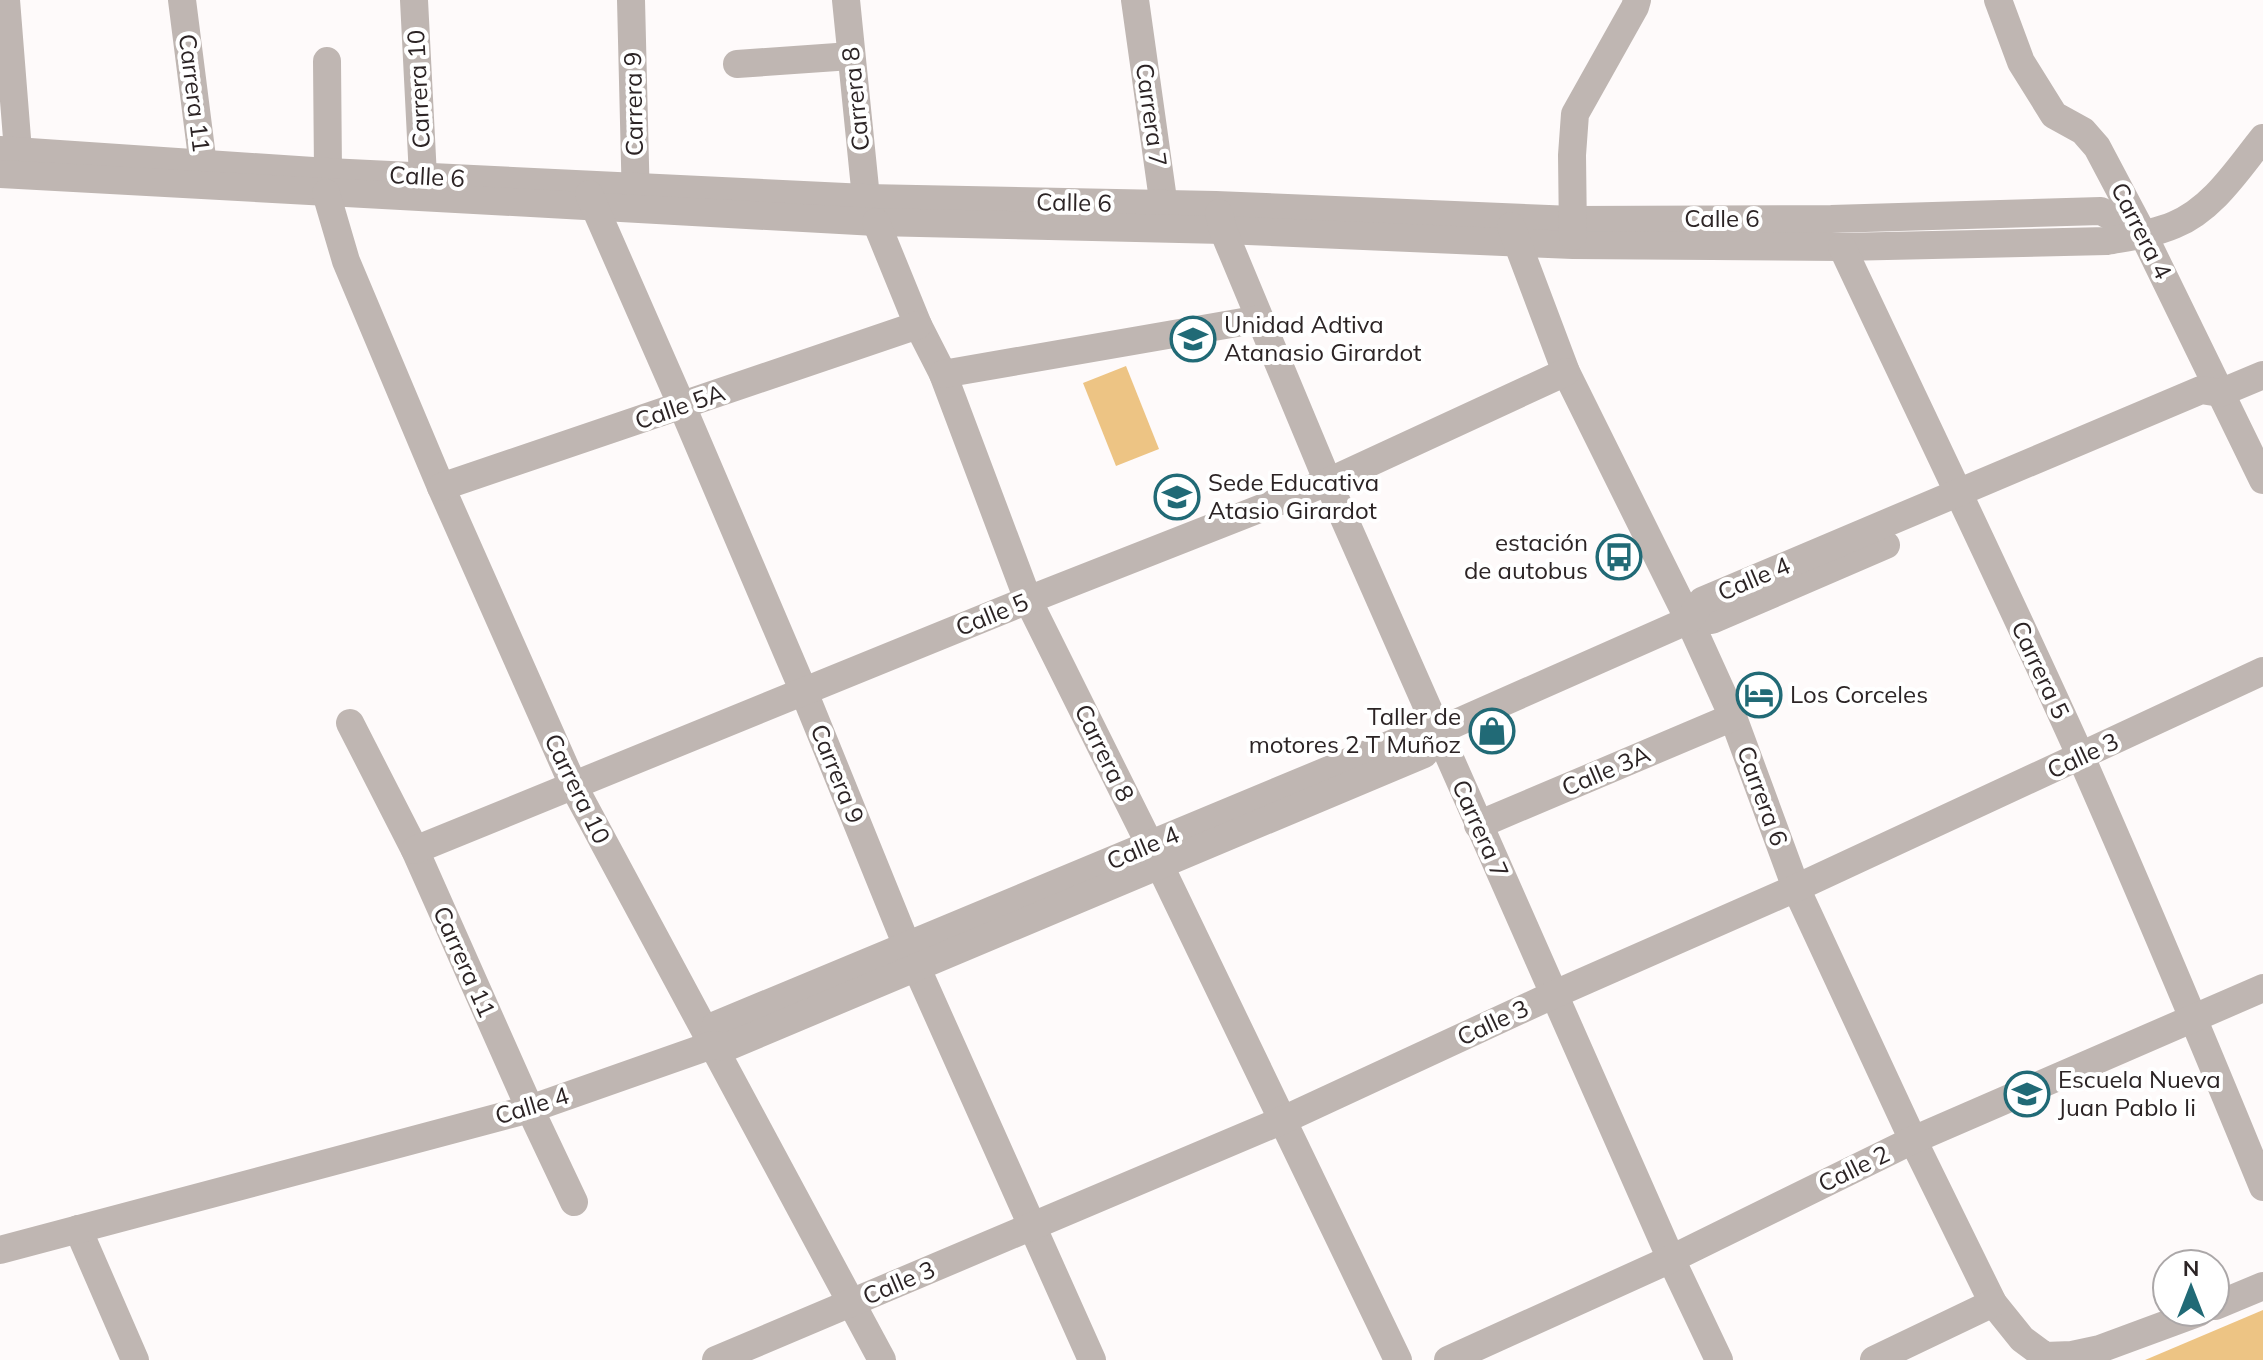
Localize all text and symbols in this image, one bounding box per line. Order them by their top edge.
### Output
street label: Carrera 10 [400,29,436,149]
street label: Carrera 11 [173,32,217,154]
street label: Carrera 8 [835,46,875,153]
street label: Carrera 9 [617,52,649,156]
street label: Carrera 7 [1130,61,1174,169]
street label: Calle 6 [389,159,466,193]
street label: Carrera 4 [2105,177,2179,284]
street label: Calle 6 [1036,186,1112,218]
street label: Calle 6 [1684,203,1760,233]
place label: Unidad Adtiva Atanasio Girardot [1224,309,1421,367]
school or university icon: Unidad Adtiva Atanasio Girardot [1169,315,1217,363]
street label: Calle 5A [631,377,729,435]
place label: Sede Educativa Atasio Girardot [1208,467,1379,525]
school or university icon: Sede Educativa Atasio Girardot [1153,473,1201,521]
place label: estación de autobus [1464,527,1588,585]
bus stop icon: estación de autobus [1595,533,1643,581]
street label: Calle 4 [1713,550,1794,607]
street label: Calle 5 [951,586,1032,642]
street label: Carrera 5 [2005,616,2077,723]
hotel icon: Los Corceles [1735,671,1783,719]
place label: Los Corceles [1790,679,1928,709]
street label: Carrera 8 [1069,699,1141,806]
place label: Taller de motores 2 T Muñoz [1249,701,1461,759]
shop icon: Taller de motores 2 T Muñoz [1468,707,1516,755]
street label: Carrera 9 [804,720,871,828]
street label: Calle 3 [2042,726,2123,785]
street label: Carrera 10 [538,729,617,849]
street label: Calle 3A [1557,738,1655,802]
street label: Carrera 6 [1731,741,1795,850]
street label: Carrera 7 [1446,775,1516,882]
street label: Calle 4 [1102,819,1183,876]
street label: Carrera 11 [427,901,503,1022]
street label: Calle 3 [1452,993,1533,1052]
place label: Escuela Nueva Juan Pablo Ii [2058,1064,2221,1122]
school or university icon: Escuela Nueva Juan Pablo Ii [2003,1070,2051,1118]
street label: Calle 4 [491,1080,572,1130]
street label: Calle 2 [1813,1138,1894,1198]
north arrow [2151,1248,2231,1328]
street label: Calle 3 [858,1254,939,1311]
text: N [2183,1254,2199,1282]

